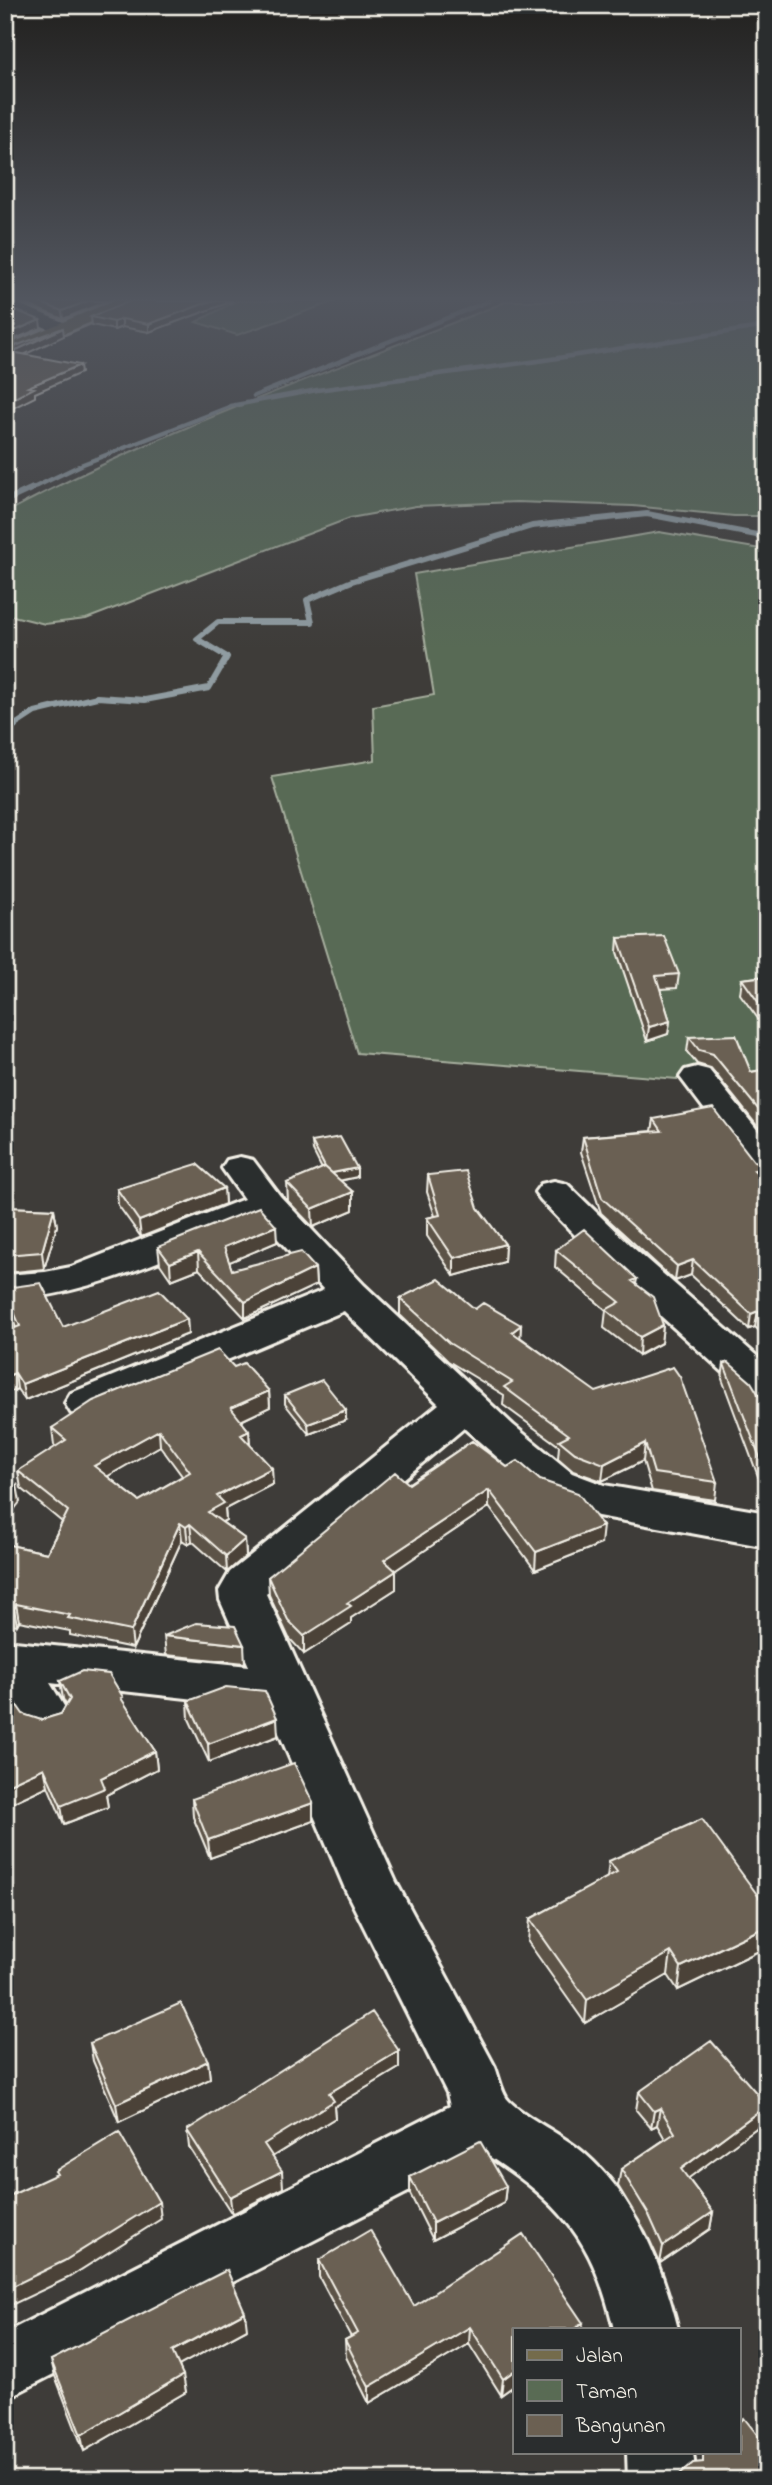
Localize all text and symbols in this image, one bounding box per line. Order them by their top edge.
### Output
legend [513,2328,740,2454]
text: Jalan [576,2342,623,2372]
text: Taman [576,2378,637,2408]
text: Bangunan [575,2412,665,2444]

